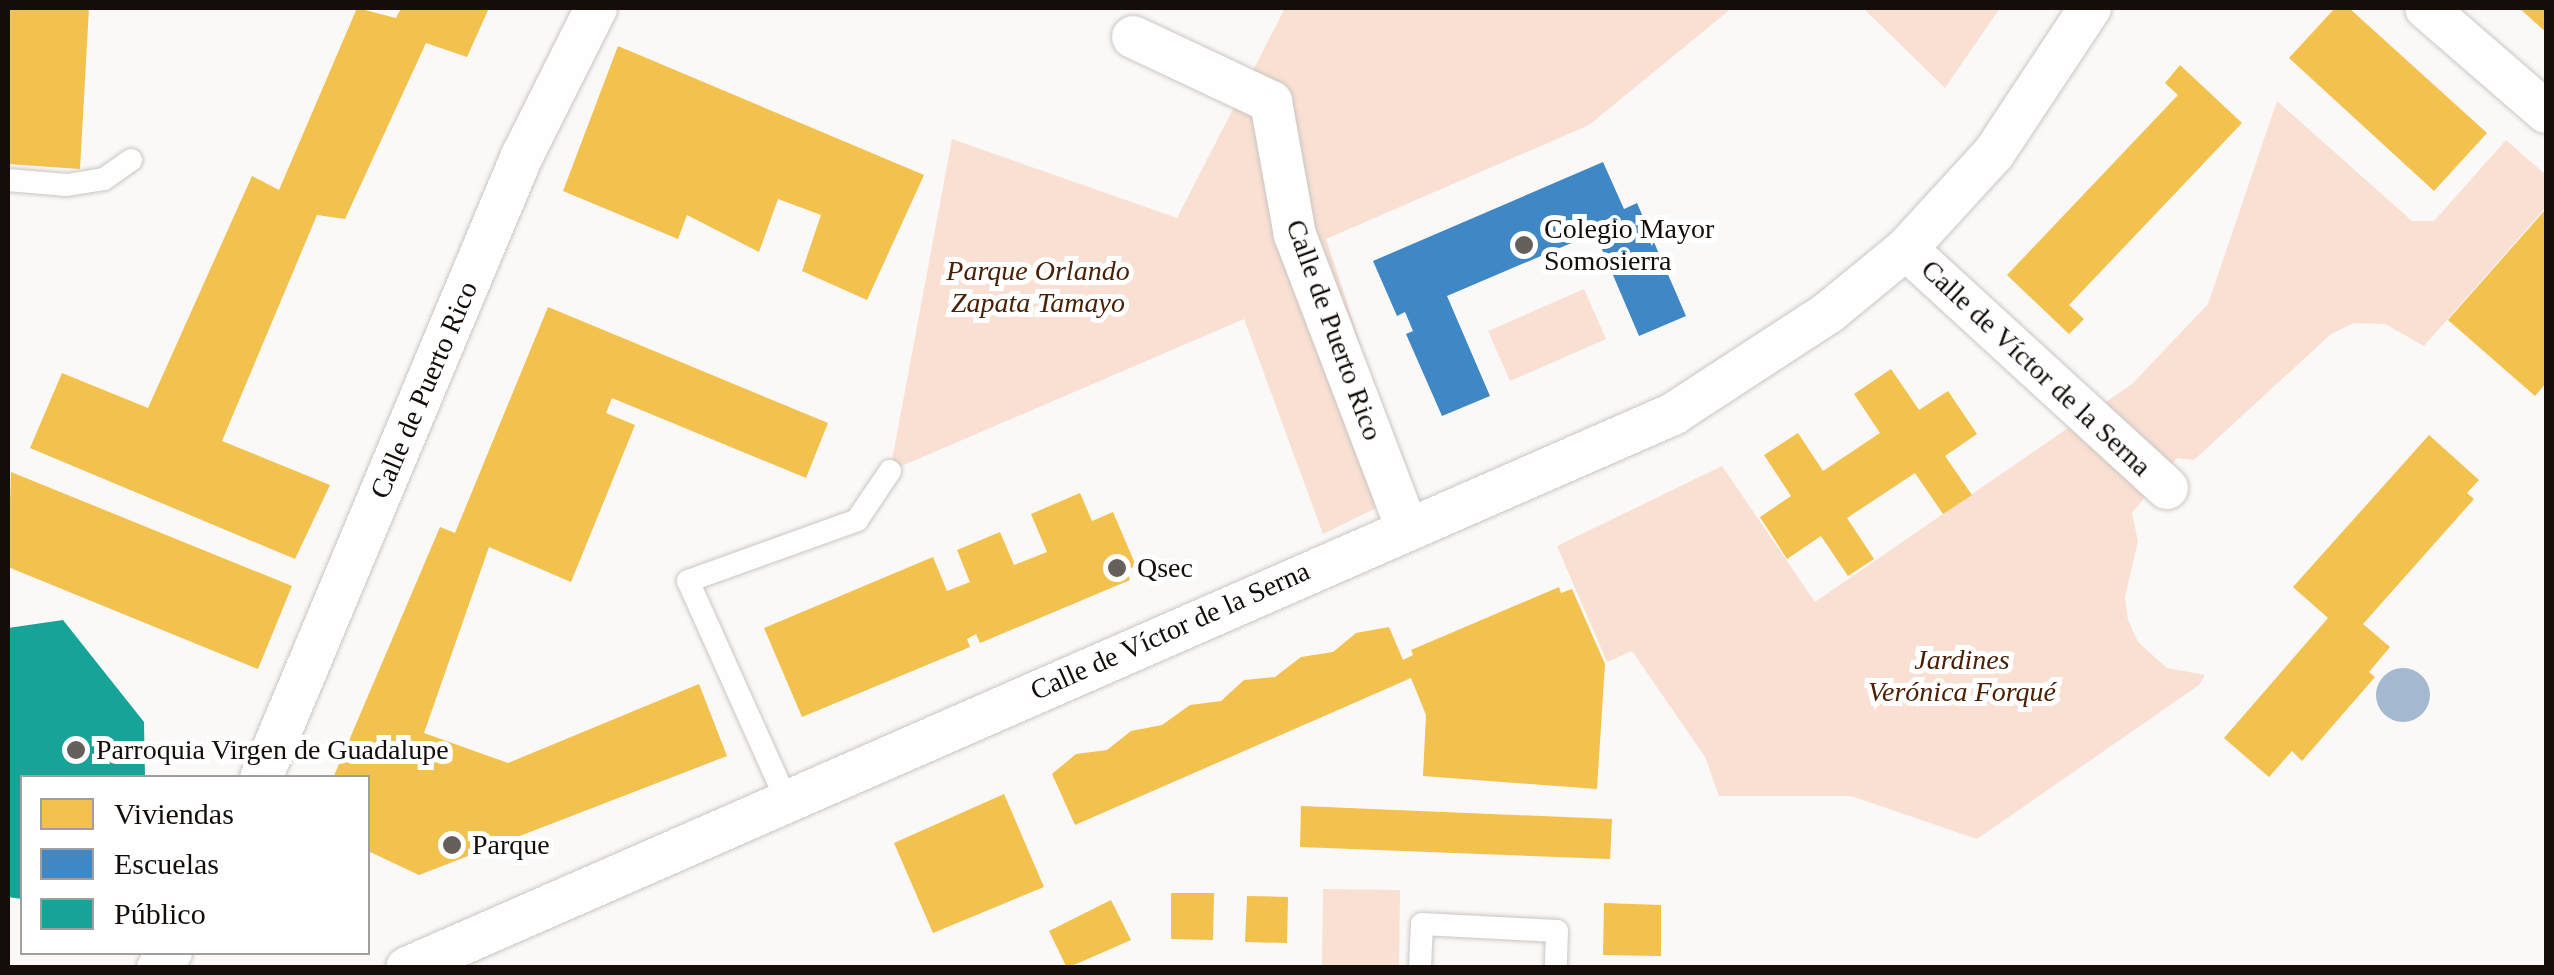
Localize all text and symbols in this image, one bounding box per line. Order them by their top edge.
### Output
place label: Colegio Mayor Somosierra [1544,212,1714,278]
street label: Calle de Puerto Rico [1278,215,1390,445]
marker: Colegio Mayor Somosierra [1513,234,1535,256]
street label: Calle de Víctor de la Serna [1914,253,2158,483]
park label: Parque Orlando Zapata Tamayo [946,254,1130,320]
street label: Calle de Puerto Rico [363,276,485,504]
place label: Qsec [1137,551,1193,585]
street label: Calle de Víctor de la Serna [1025,554,1315,708]
marker: Qsec [1106,557,1128,579]
park label: Jardines Verónica Forqué [1868,643,2056,709]
place label: Parroquia Virgen de Guadalupe [96,733,449,767]
marker: Parroquia Virgen de Guadalupe [65,739,87,761]
legend [20,775,370,955]
text: Viviendas [114,797,234,830]
place label: Parque [472,828,550,862]
marker: Parque [441,834,463,856]
text: Escuelas [114,847,219,880]
text: Público [114,897,206,930]

